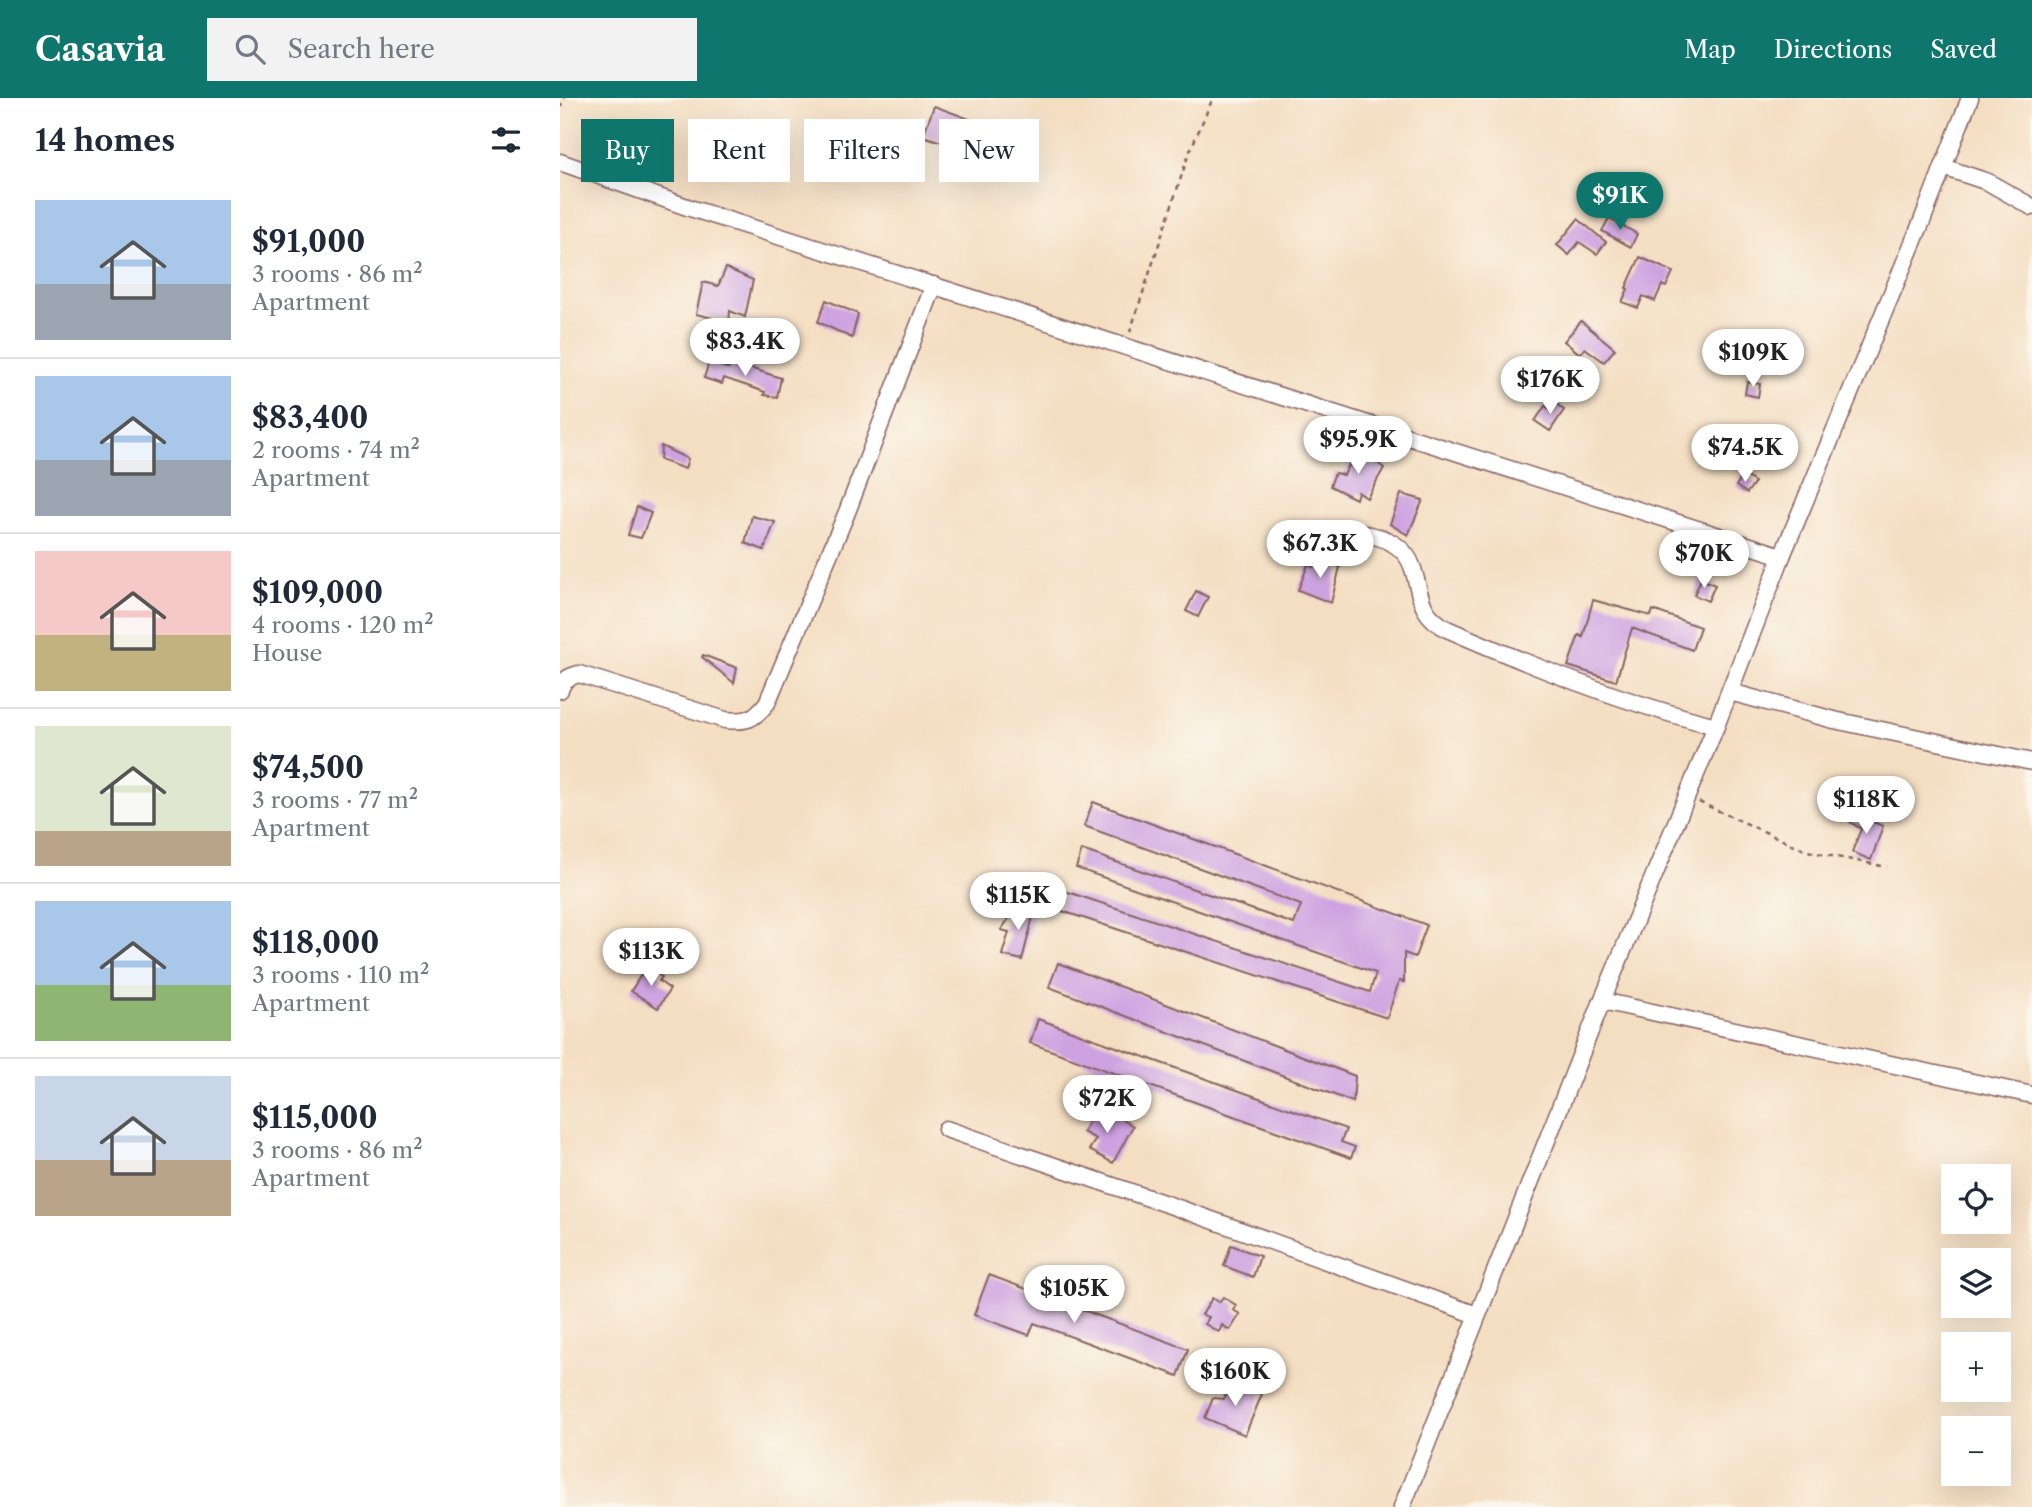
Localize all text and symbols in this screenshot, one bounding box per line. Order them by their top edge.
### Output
search box [207,18,697,81]
text: Casavia [35,29,165,70]
icon: search [231,30,269,68]
text: Search here [287,33,435,65]
text: Map [1684,35,1736,64]
text: Directions [1774,35,1892,64]
text: Saved [1930,35,1997,64]
chip: Buy [581,119,674,182]
chip: Rent [688,119,790,182]
chip: Filters [804,119,925,182]
chip: New [939,119,1039,182]
icon: filters [487,121,525,159]
text: 14 homes [35,122,175,159]
pin: $91K [1579,172,1661,232]
text: $91K [1592,181,1648,209]
text: $91,000 [252,223,365,260]
icon: home [91,228,175,312]
text: 3 rooms · 86 m² [252,260,423,288]
text: Apartment [252,288,370,316]
pin: $83.4K [688,318,802,378]
text: $83.4K [706,327,784,355]
pin: $109K [1704,330,1802,389]
text: $109K [1718,338,1788,366]
pin: $176K [1501,356,1599,416]
text: $176K [1517,365,1583,393]
text: $83,400 [252,399,368,436]
icon: home [91,404,175,488]
pin: $95.9K [1301,416,1415,476]
pin: $74.5K [1688,424,1802,484]
text: $95.9K [1319,425,1397,453]
text: $74.5K [1707,433,1783,461]
text: 2 rooms · 74 m² [252,436,420,464]
text: Apartment [252,464,370,492]
pin: $67.3K [1263,520,1377,580]
text: $67.3K [1283,529,1357,557]
pin: $70K [1663,531,1745,590]
text: $70K [1675,539,1733,567]
text: $109,000 [252,574,383,611]
icon: home [91,579,175,663]
text: 4 rooms · 120 m² [252,611,434,639]
text: House [252,639,322,667]
text: $74,500 [252,749,364,786]
icon: home [91,754,175,838]
pin: $118K [1817,776,1915,836]
text: $118K [1833,785,1899,813]
text: 3 rooms · 77 m² [252,786,418,814]
text: Apartment [252,814,370,842]
pin: $115K [969,872,1067,932]
text: $115K [986,881,1050,909]
text: $118,000 [252,924,379,961]
pin: $113K [602,928,700,988]
icon: home [91,929,175,1013]
text: $113K [619,937,683,965]
text: 3 rooms · 110 m² [252,961,429,989]
text: Apartment [252,989,370,1017]
pin: $72K [1066,1076,1148,1135]
text: $72K [1079,1084,1135,1112]
text: $115,000 [252,1099,378,1136]
icon: home [91,1104,175,1188]
text: 3 rooms · 86 m² [252,1136,423,1164]
text: Apartment [252,1164,370,1192]
map controls [1941,1164,2011,1486]
button: locate [1941,1164,2011,1234]
button: layers [1941,1248,2011,1318]
pin: $105K [1025,1266,1123,1325]
text: $105K [1040,1274,1108,1302]
button: + [1941,1332,2011,1402]
pin: $160K [1186,1348,1284,1408]
text: $160K [1200,1357,1270,1385]
button: − [1941,1416,2011,1486]

